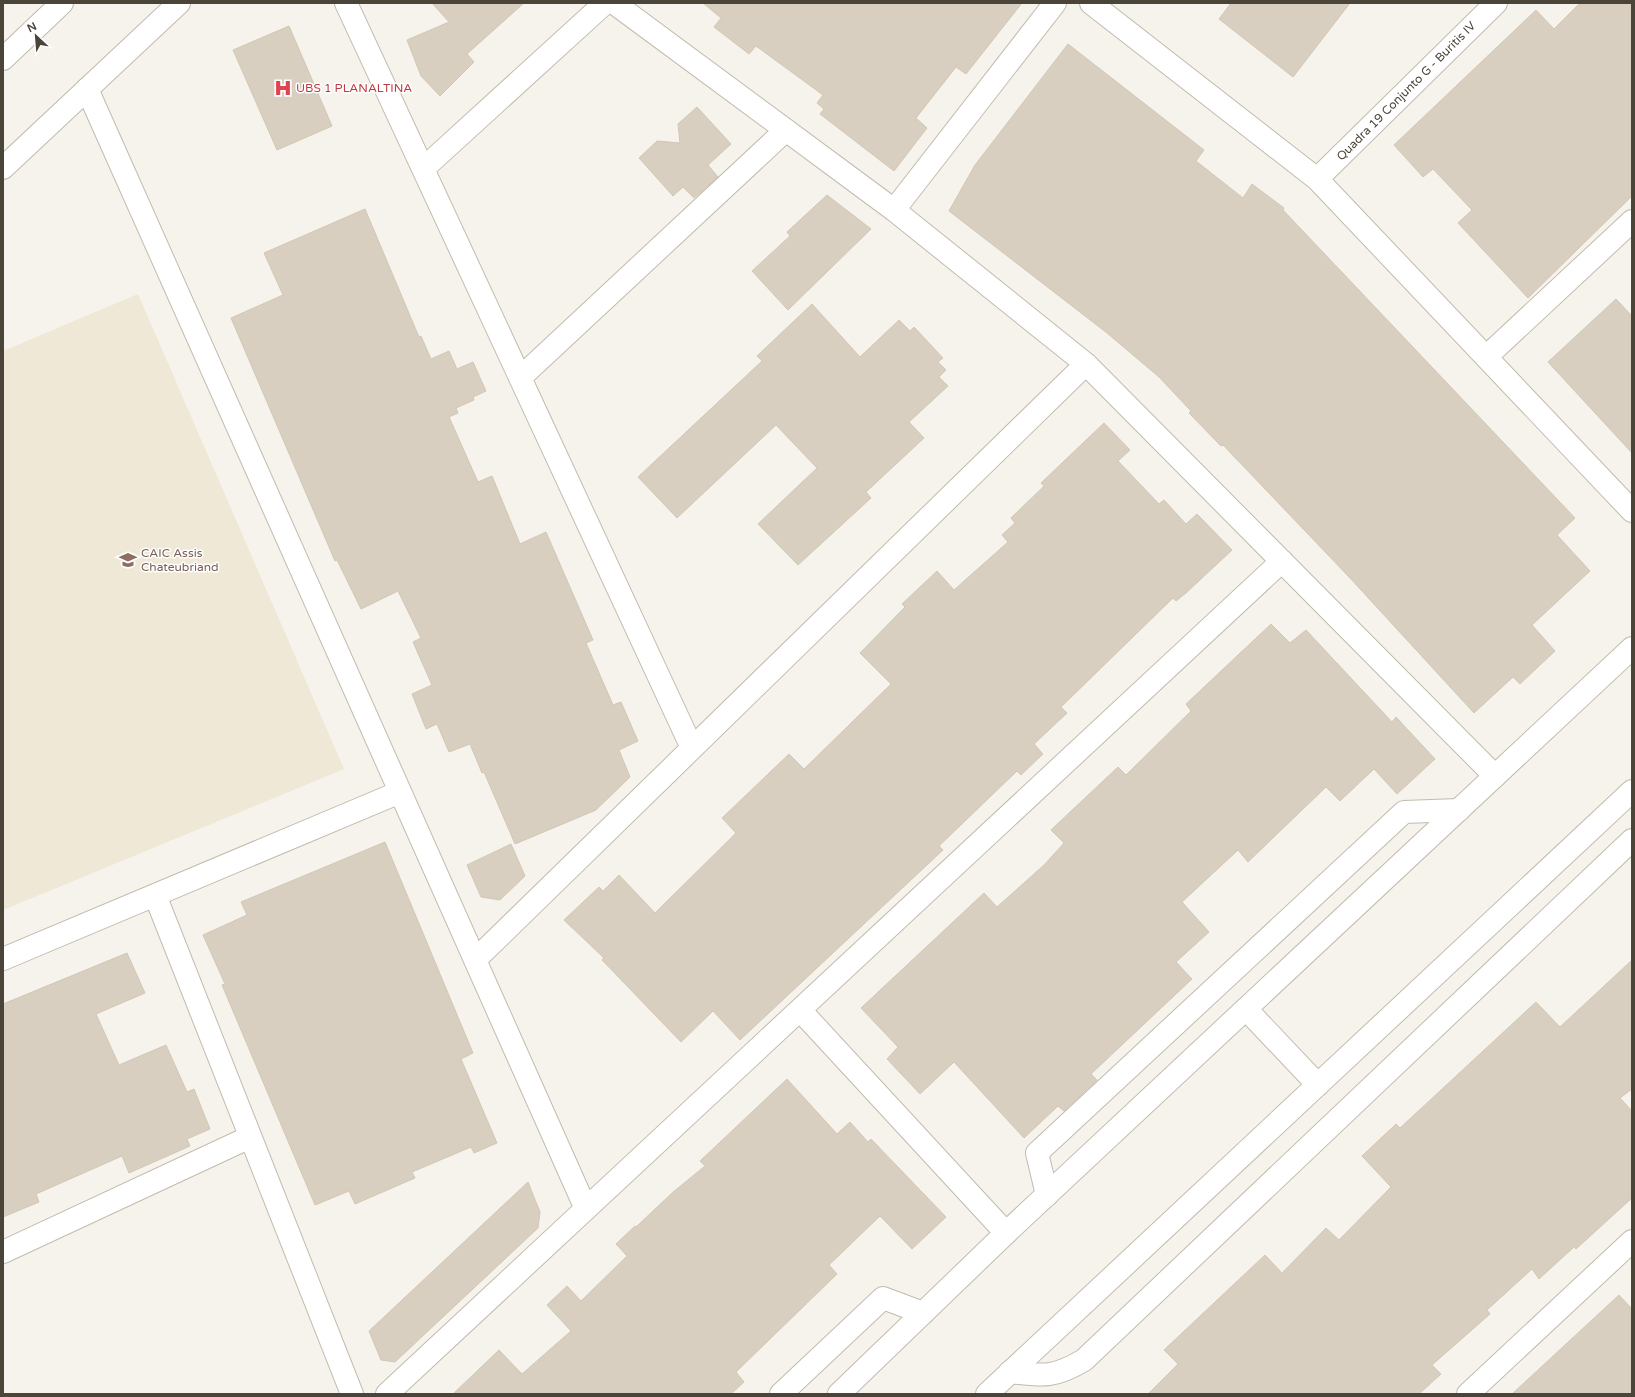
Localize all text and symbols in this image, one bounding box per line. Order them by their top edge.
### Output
north arrow [16,16,56,56]
street label: Quadra 19 Conjunto G - Buritis IV [1334,18,1479,163]
text: N [25,20,39,35]
hospital icon: UBS 1 PLANALTINA [273,78,293,98]
place label: UBS 1 PLANALTINA [296,81,412,95]
place label: CAIC Assis Chateubriand [141,546,219,574]
school or university icon: CAIC Assis Chateubriand [118,550,138,570]

